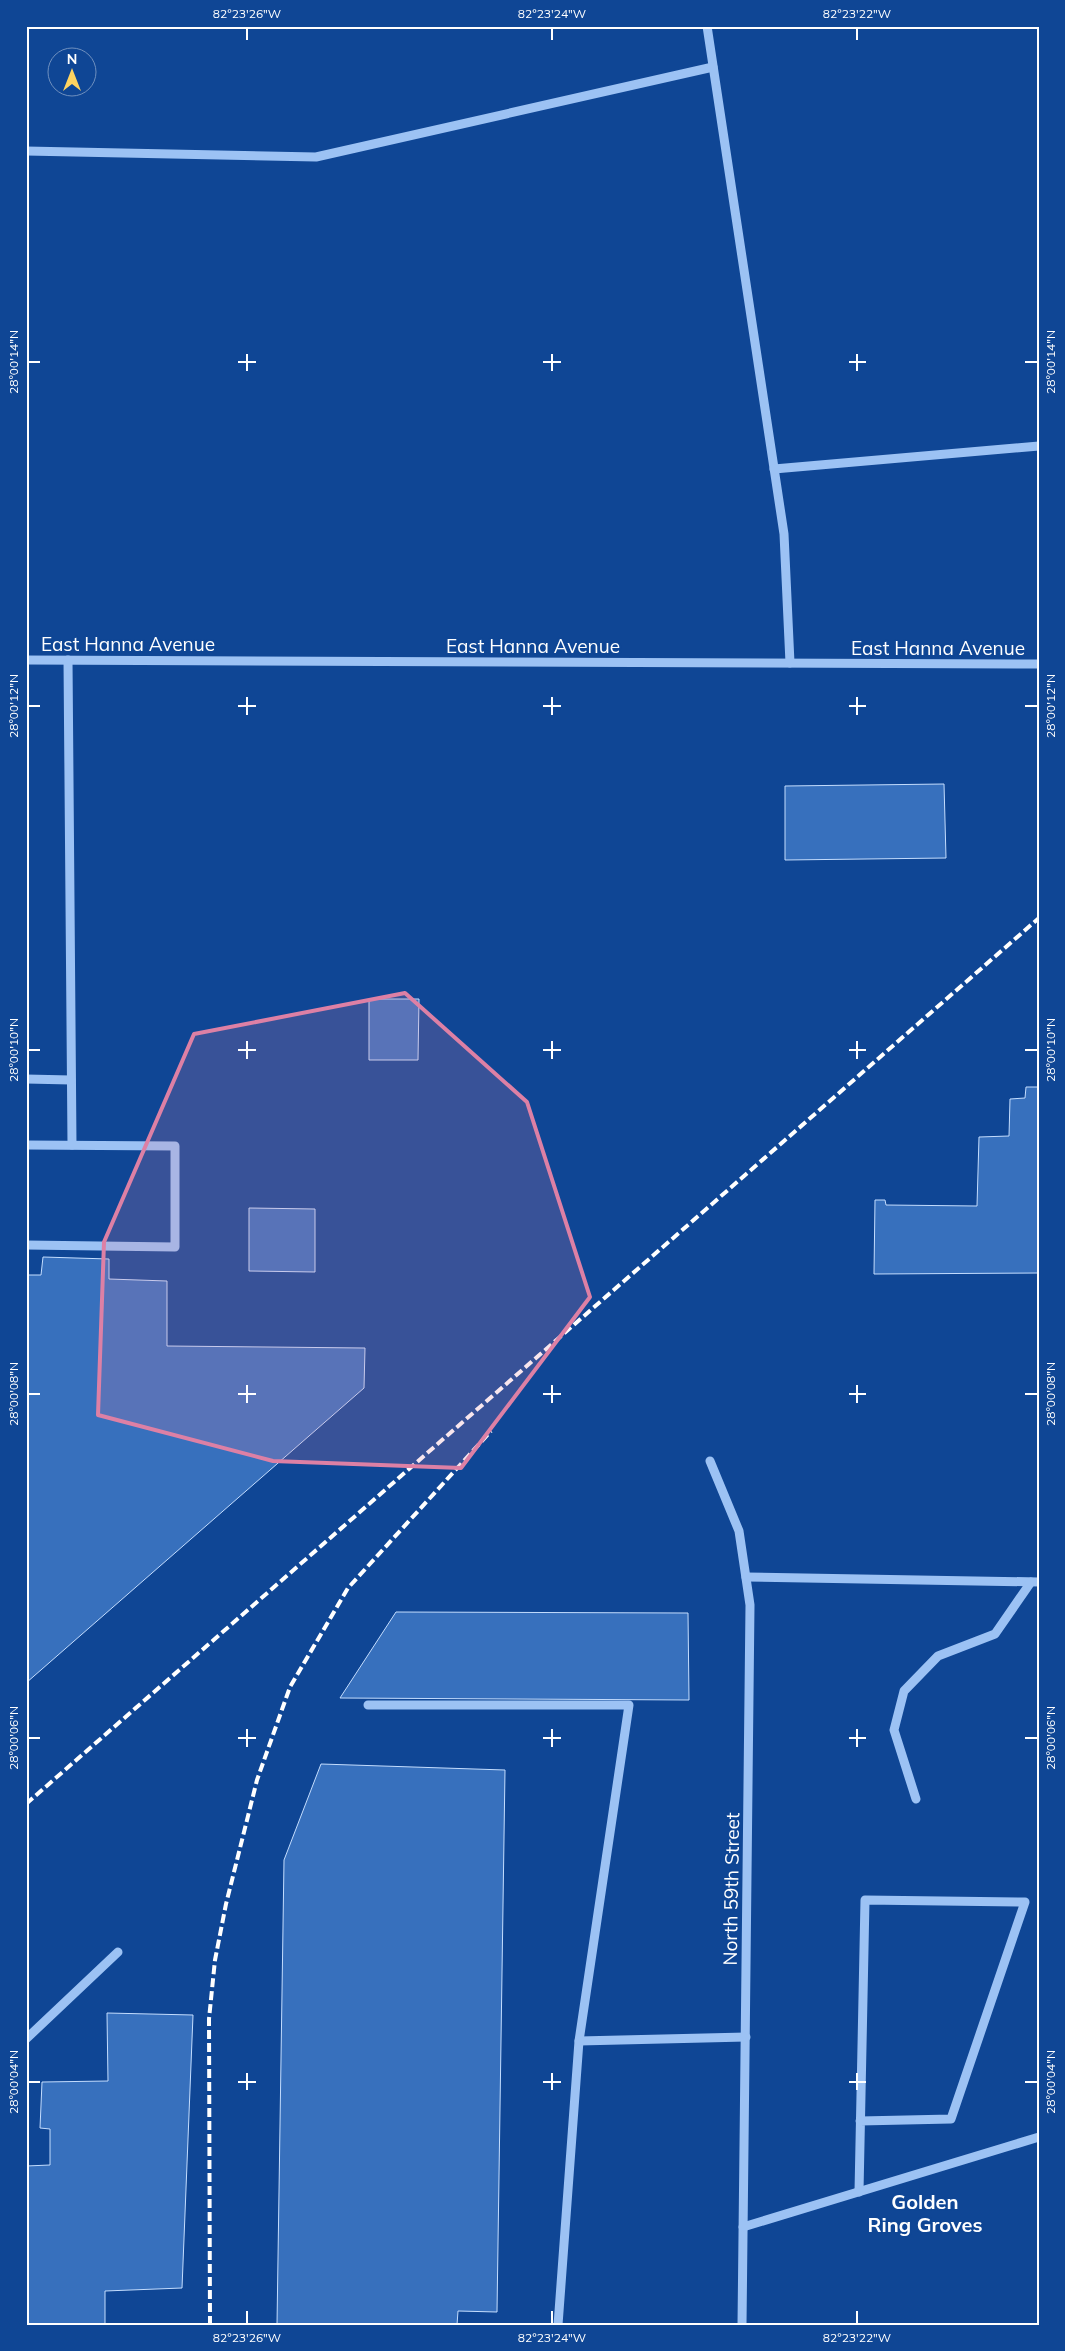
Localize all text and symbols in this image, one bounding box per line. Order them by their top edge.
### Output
text: 82°23'26"W [213,6,281,21]
text: 82°23'24"W [518,6,586,21]
text: 82°23'22"W [823,6,891,21]
north arrow [48,48,98,98]
text: N [67,50,77,68]
text: 28°00'14"N [6,330,21,394]
text: 28°00'14"N [1043,330,1058,394]
street label: East Hanna Avenue [41,632,215,656]
street label: East Hanna Avenue [446,634,620,658]
street label: East Hanna Avenue [851,636,1025,660]
text: 28°00'12"N [6,674,21,738]
text: 28°00'12"N [1043,674,1058,738]
text: 28°00'10"N [6,1018,21,1082]
text: 28°00'10"N [1043,1018,1058,1082]
text: 28°00'08"N [6,1362,21,1426]
text: 28°00'08"N [1043,1362,1058,1426]
text: 28°00'06"N [6,1706,21,1770]
text: 28°00'06"N [1043,1706,1058,1770]
street label: North 59th Street [718,1812,744,1966]
text: 28°00'04"N [6,2050,21,2114]
text: 28°00'04"N [1043,2050,1058,2114]
district label: Golden Ring Groves [867,2189,983,2237]
text: 82°23'26"W [213,2330,281,2345]
text: 82°23'24"W [518,2330,586,2345]
text: 82°23'22"W [823,2330,891,2345]

